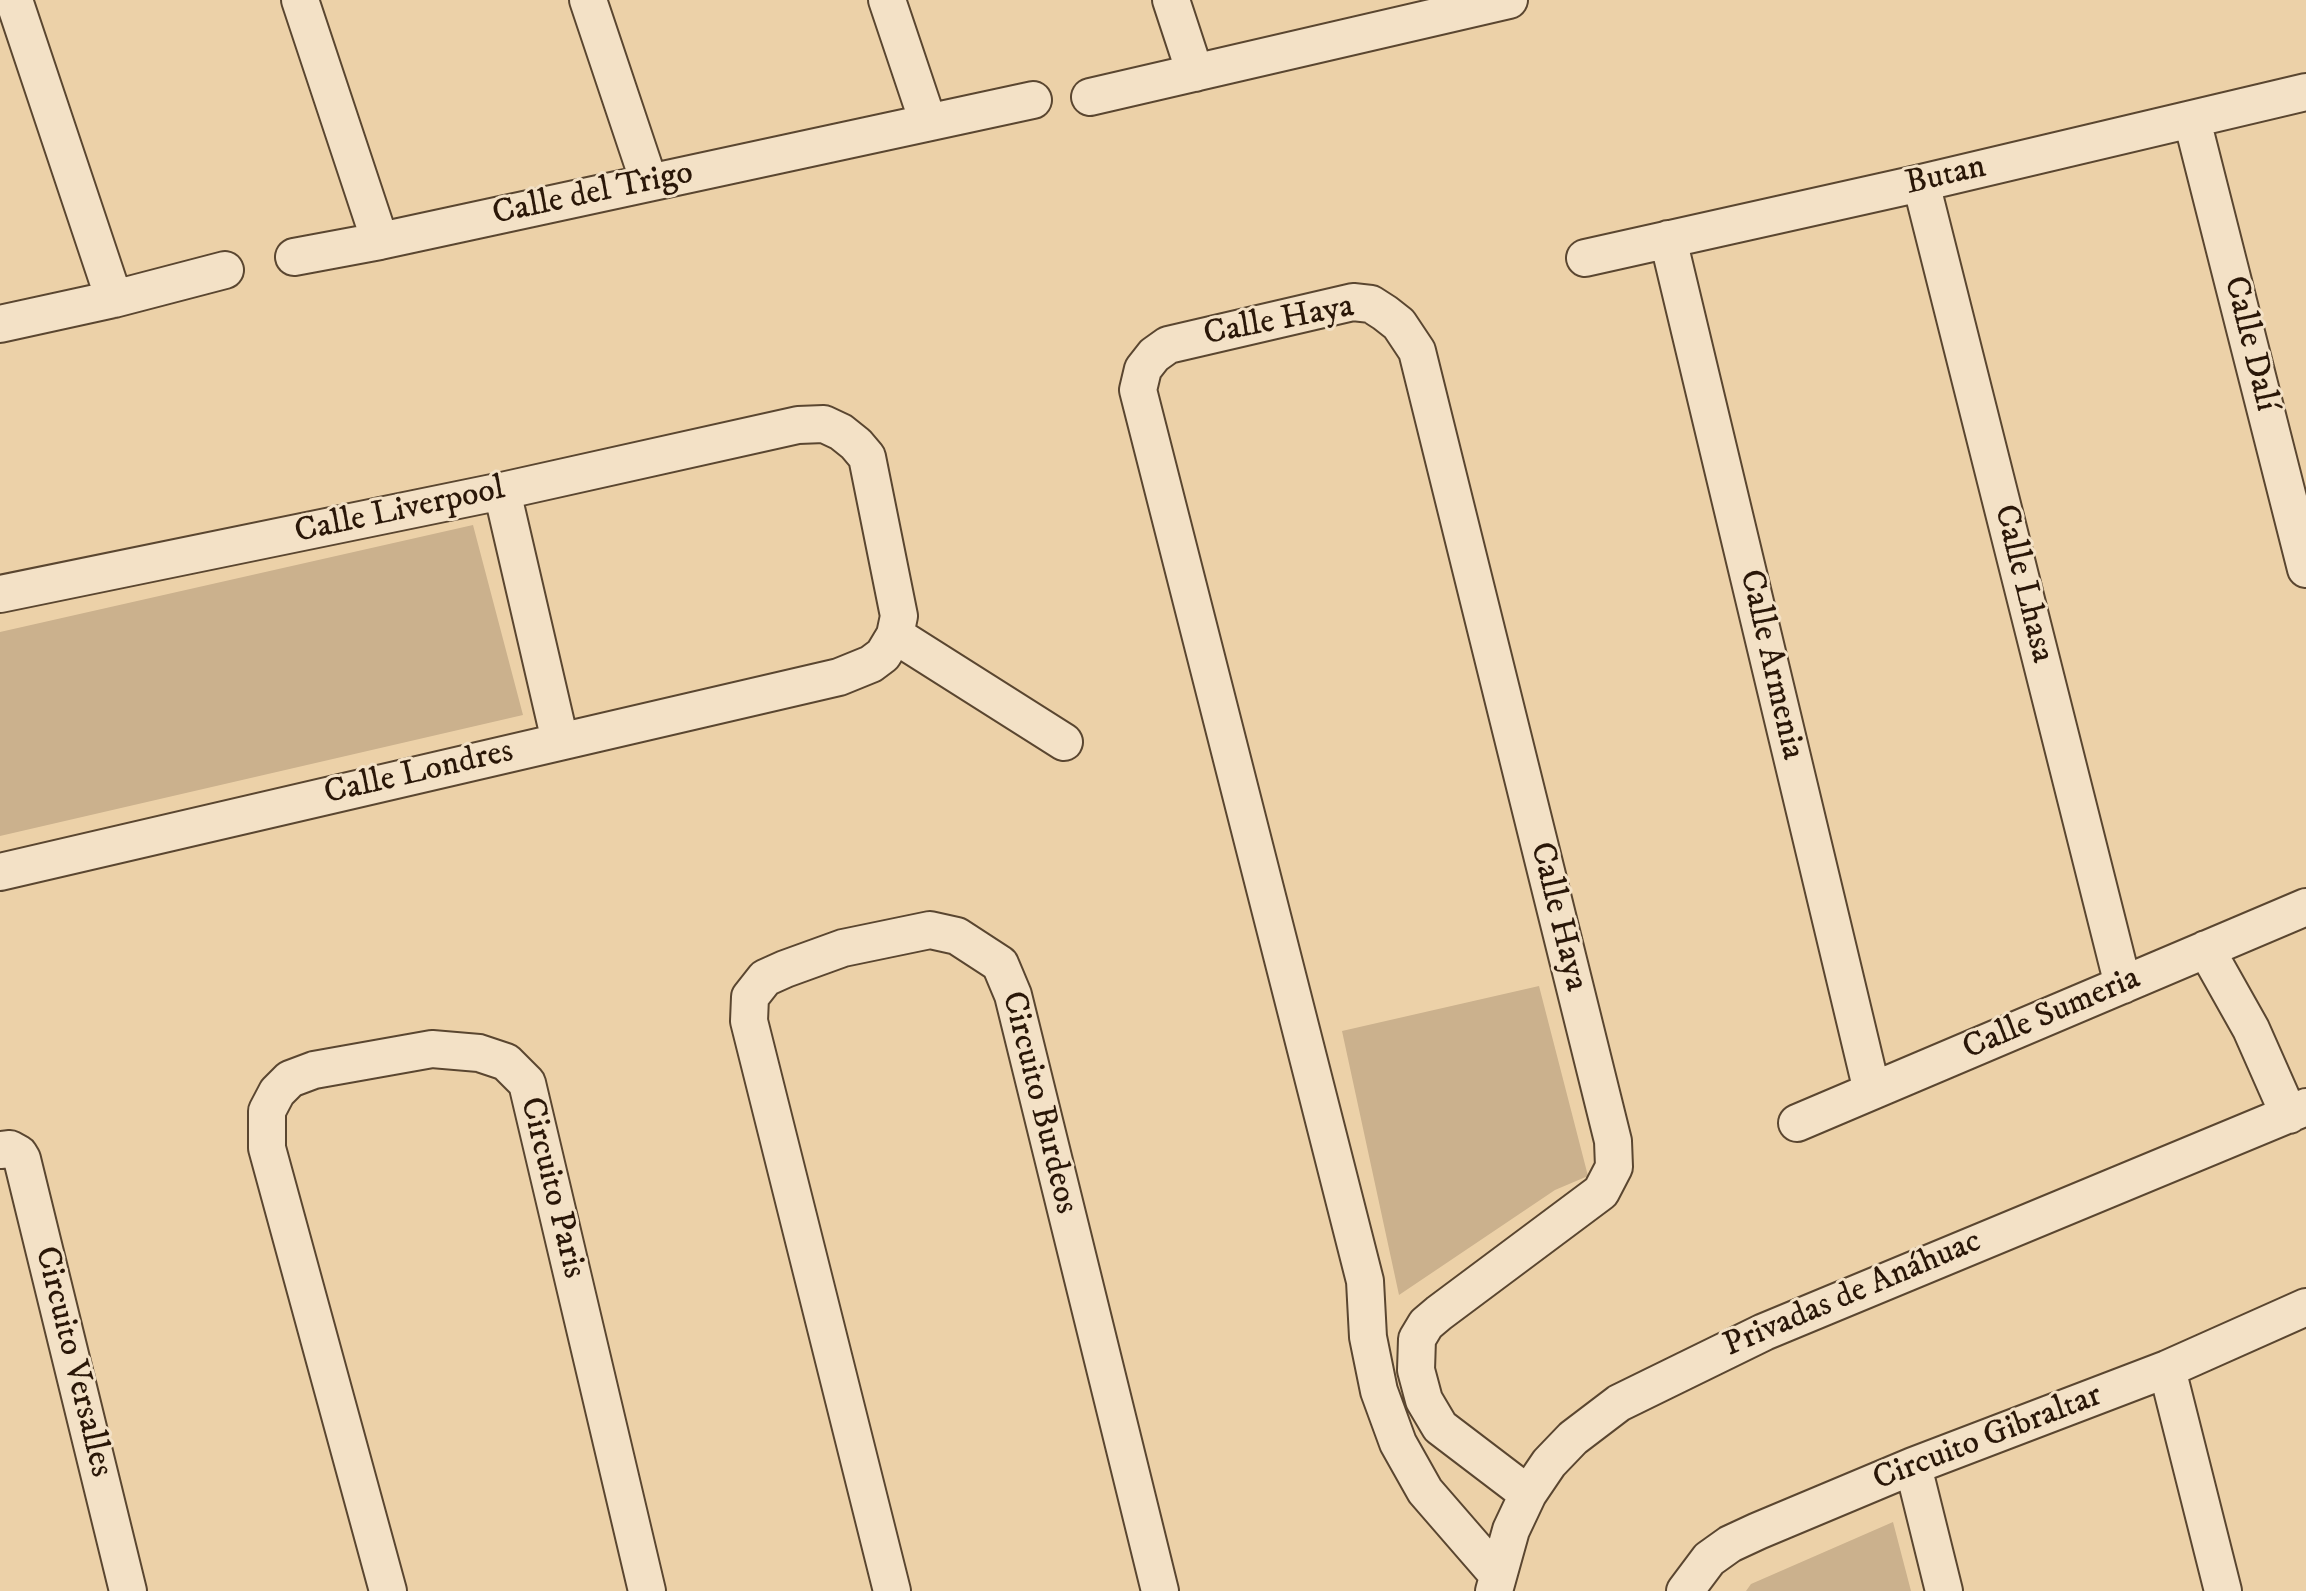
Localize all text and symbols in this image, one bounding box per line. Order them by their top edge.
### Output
street label: Butan [1902,148,1990,206]
street label: Calle del Trigo [489,154,697,236]
street label: Calle Dalí [2213,272,2285,416]
street label: Calle Haya [1200,287,1358,357]
street label: Calle Liverpool [291,470,509,554]
street label: Calle Lhasa [1983,501,2061,667]
street label: Calle Armenia [1728,566,1812,764]
street label: Calle Londres [321,732,517,816]
street label: Calle Haya [1519,838,1595,996]
street label: Calle Sumeria [1957,959,2147,1071]
street label: Circuito Burdeos [991,988,1085,1218]
street label: Circuito Paris [509,1093,593,1283]
street label: Privadas de Anáhuac [1718,1222,1988,1368]
street label: Circuito Versalles [24,1242,120,1482]
street label: Circuito Gibraltar [1868,1377,2108,1501]

